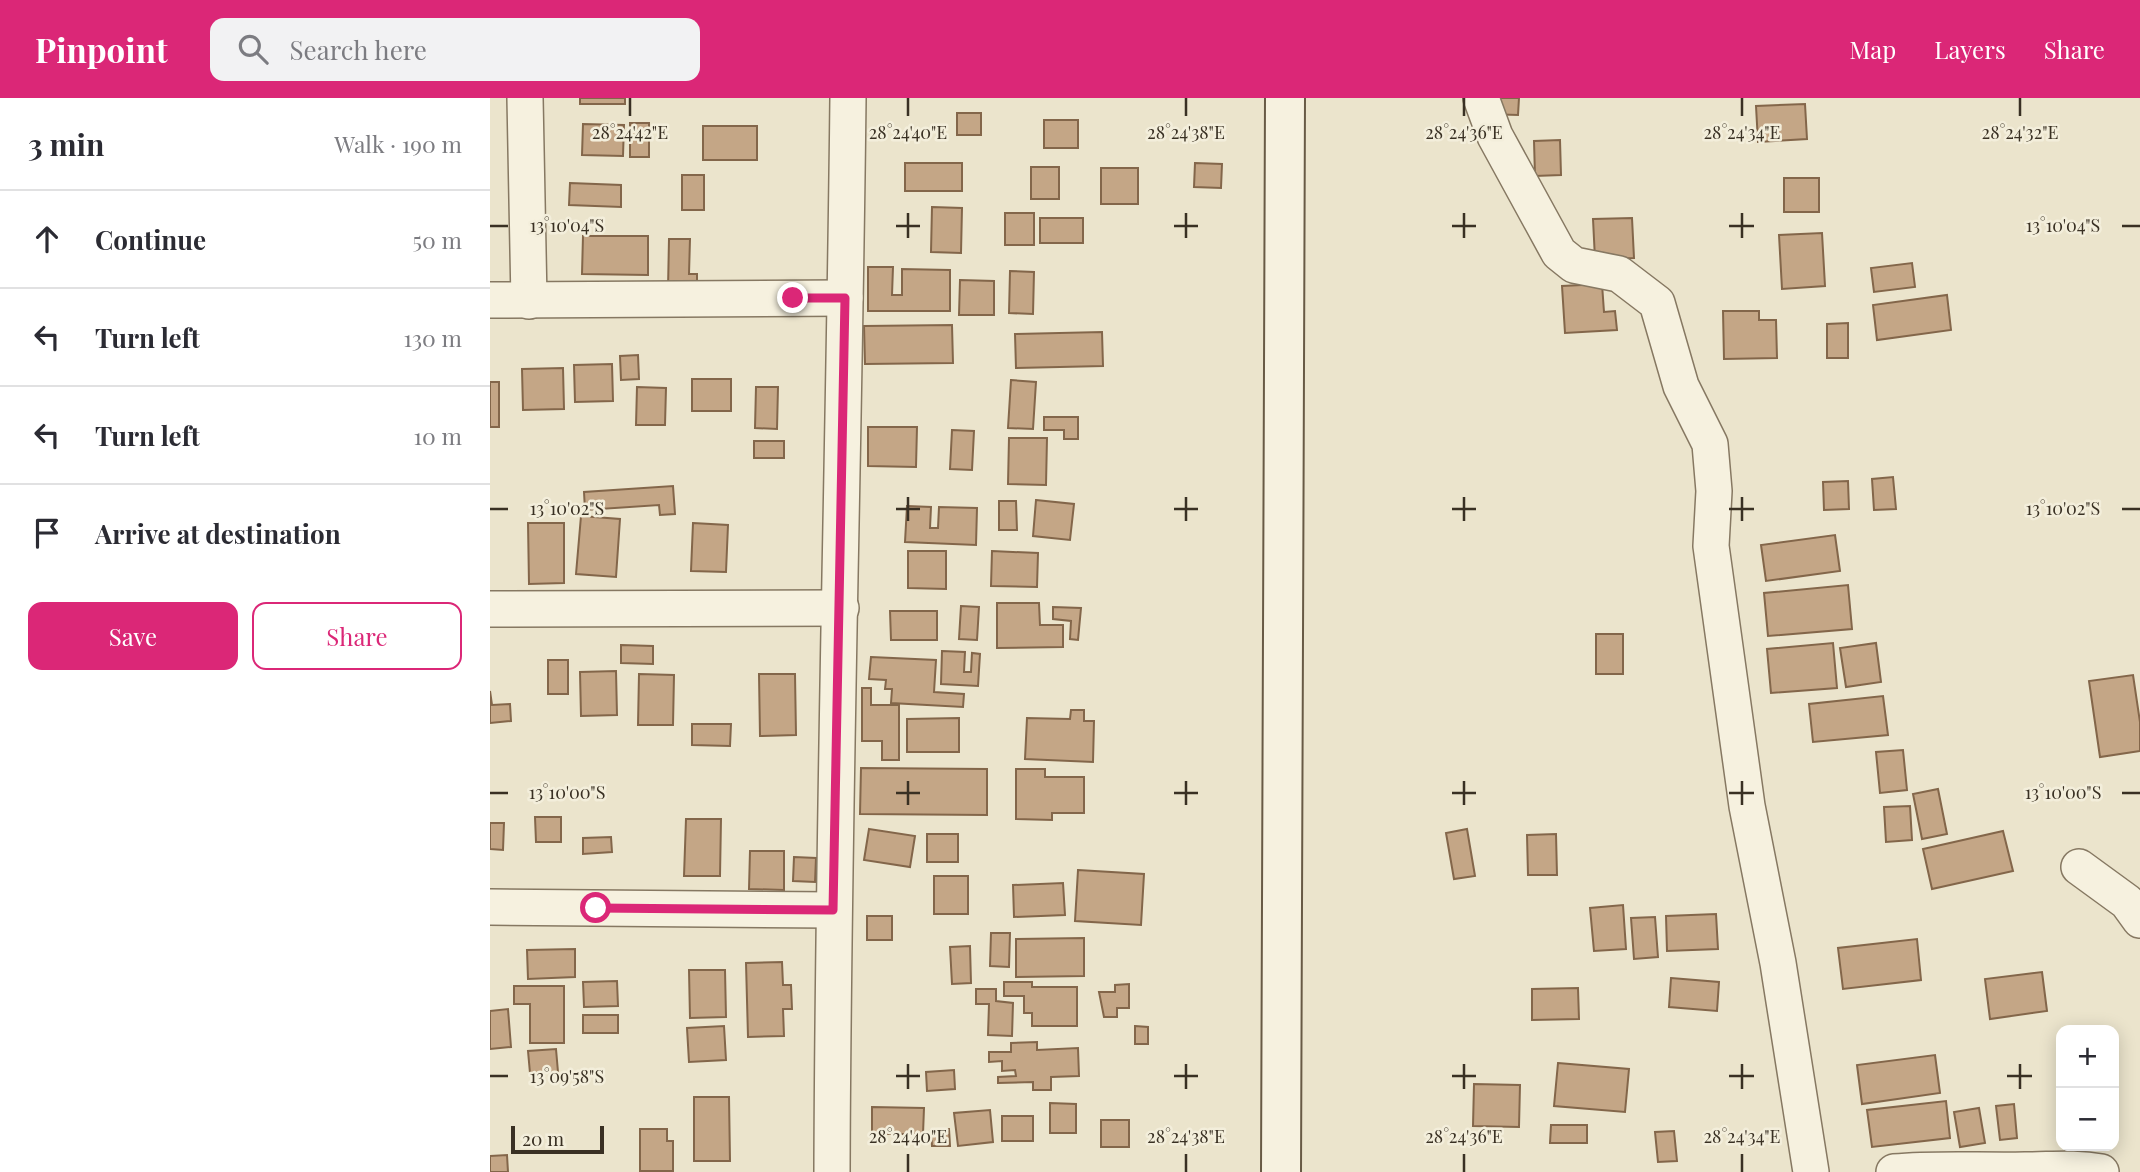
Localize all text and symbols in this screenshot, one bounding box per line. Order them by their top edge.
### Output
search box [210,18,700,81]
text: Pinpoint [35,27,168,71]
icon: search [234,30,272,68]
text: Search here [290,32,427,67]
text: Map [1850,33,1896,65]
text: Layers [1934,33,2006,65]
text: Share [2044,33,2105,65]
text: 28°24'42"E [592,120,668,144]
text: 28°24'40"E [869,120,947,144]
text: 28°24'38"E [1147,120,1225,144]
text: 28°24'36"E [1425,120,1503,144]
text: 28°24'34"E [1703,120,1781,144]
text: 28°24'32"E [1982,120,2059,144]
text: 3 min [28,124,104,164]
text: Walk · 190 m [334,128,462,159]
text: 13°10'04"S [530,213,604,237]
text: 13°10'04"S [2026,213,2100,237]
icon: ahead [28,220,66,258]
text: Continue [95,222,206,257]
text: 50 m [413,224,462,255]
route end [777,282,808,313]
icon: left [28,318,66,356]
text: Turn left [95,320,200,355]
text: 130 m [404,322,462,353]
icon: left [28,416,66,454]
text: Turn left [95,418,200,453]
text: 10 m [414,420,462,451]
text: 13°10'02"S [530,496,604,520]
text: 13°10'02"S [2026,496,2100,520]
icon: arrive [28,514,66,552]
text: Arrive at destination [95,516,341,551]
button: Save [28,602,238,670]
button: Share [252,602,462,670]
text: 13°10'00"S [529,780,605,804]
text: 13°10'00"S [2025,780,2101,804]
route start [580,892,611,923]
map controls [2056,1025,2119,1151]
button: + [2056,1025,2119,1088]
text: 13°09'58"S [530,1064,604,1088]
button: − [2056,1088,2119,1151]
scale bar [511,1123,604,1155]
text: 28°24'40"E [869,1124,947,1148]
text: 28°24'38"E [1147,1124,1225,1148]
text: 28°24'36"E [1425,1124,1503,1148]
text: 28°24'34"E [1703,1124,1781,1148]
text: 20 m [522,1125,564,1151]

